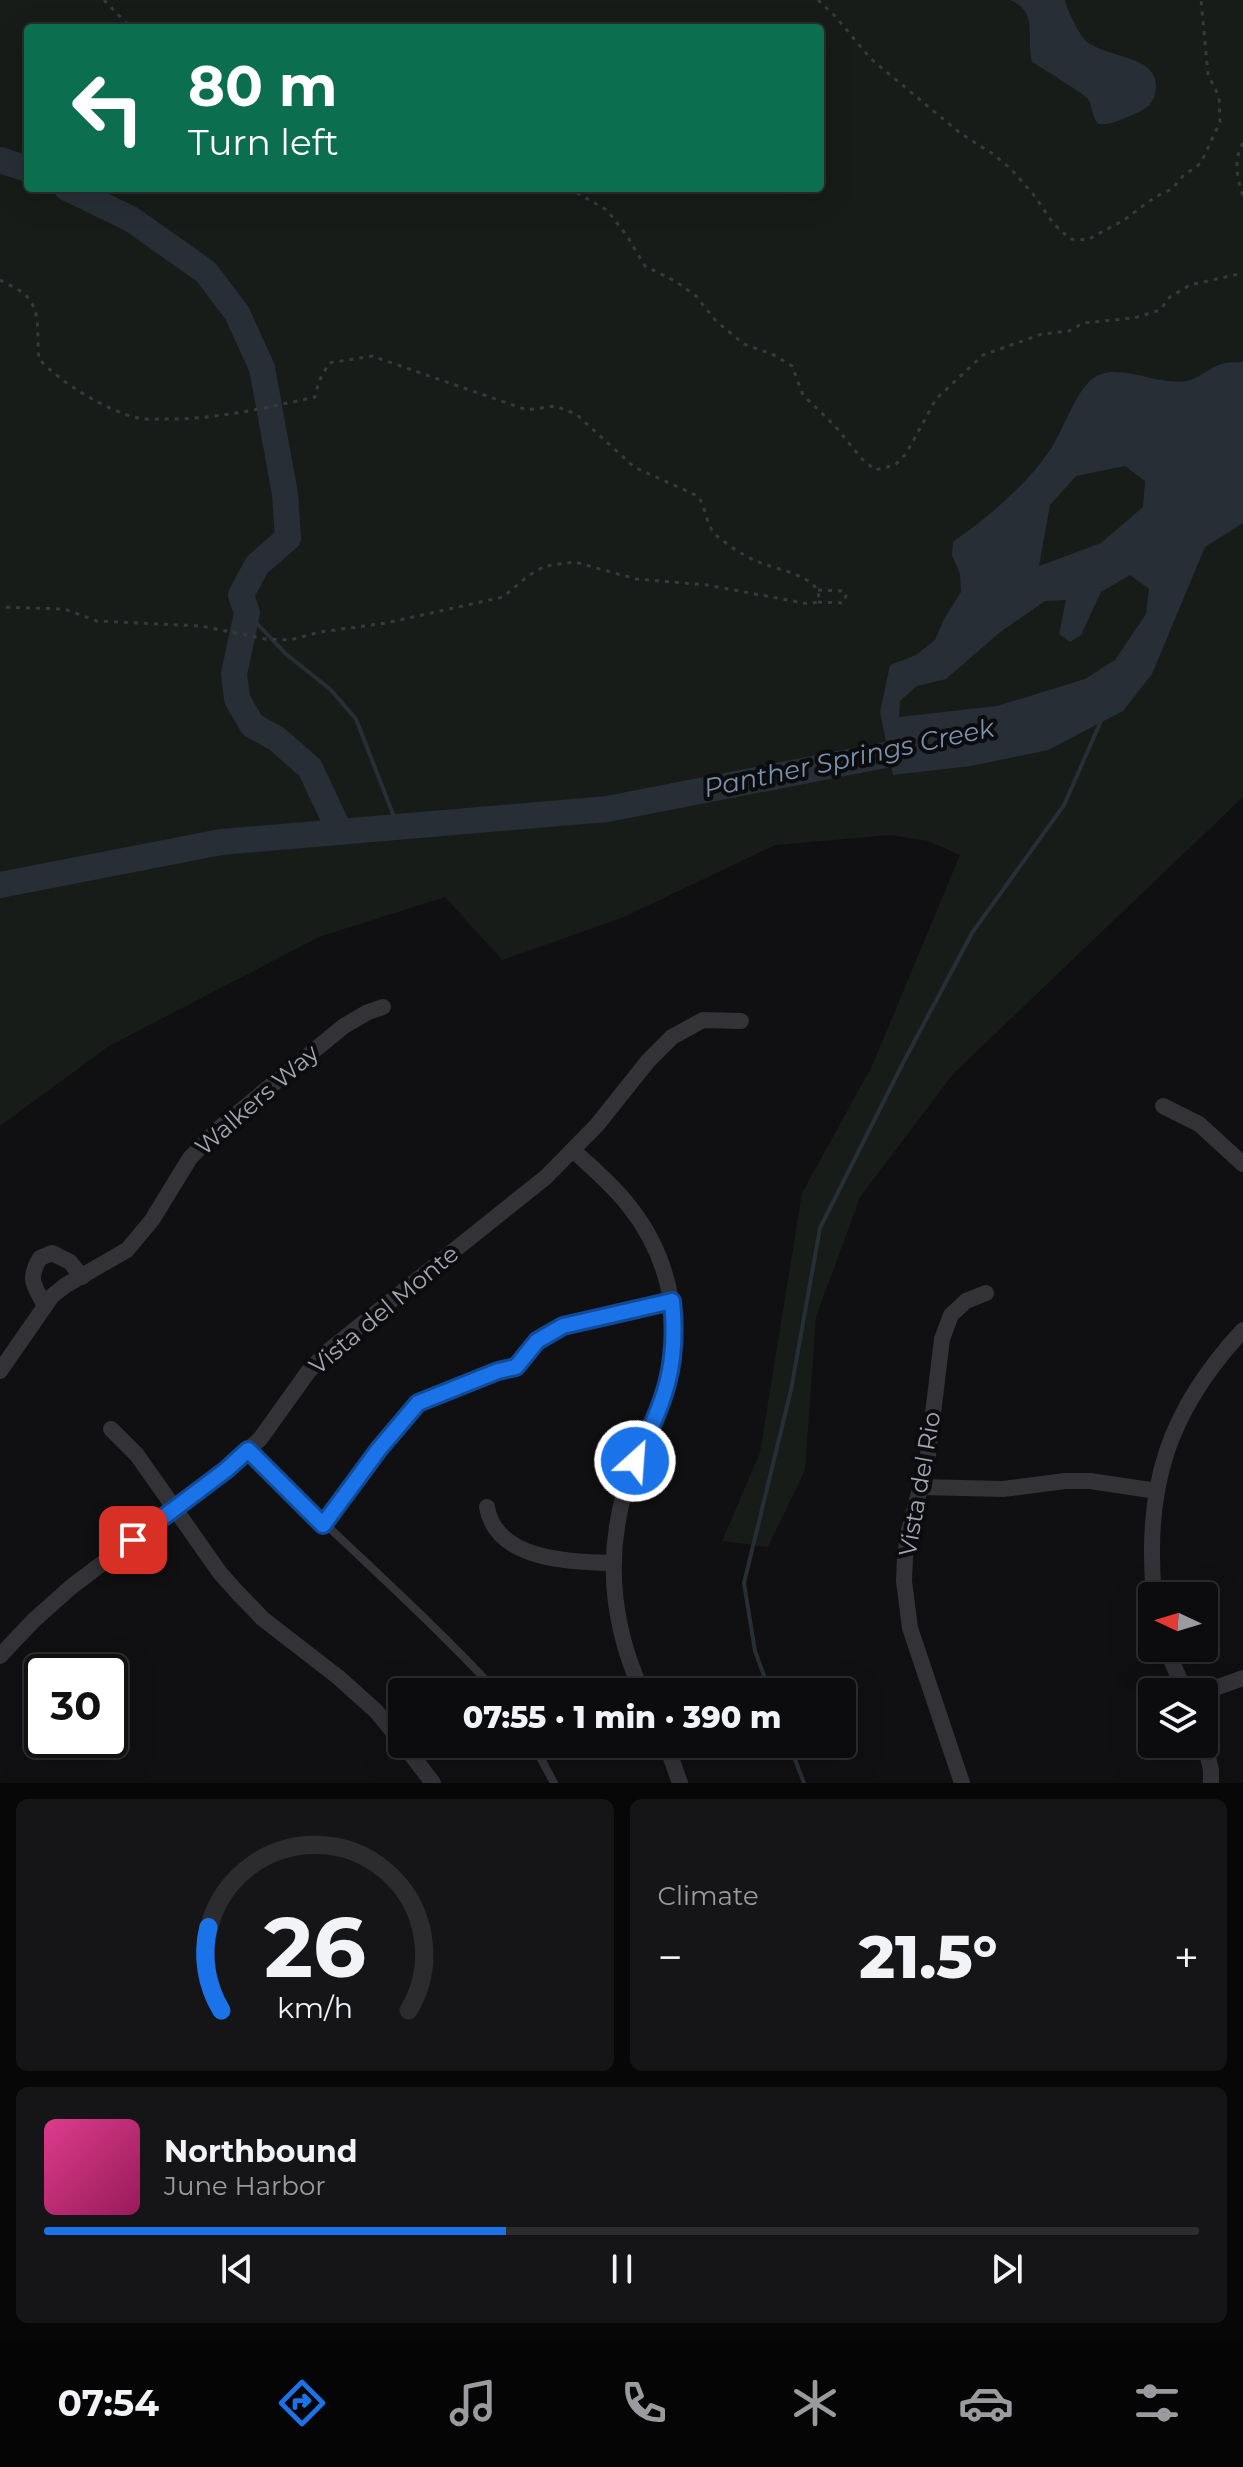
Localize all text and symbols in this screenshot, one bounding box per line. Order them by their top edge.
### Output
text: 80 m [188,52,338,120]
icon: left [56,56,160,160]
text: Turn left [188,120,339,164]
water label: Panther Springs Creek [701,711,999,804]
street label: Walkers Way [189,1038,324,1161]
street label: Vista del Monte [303,1239,464,1380]
street label: Vista del Rio [893,1409,947,1559]
position arrow [593,1419,677,1503]
pin [99,1506,167,1574]
icon: arrive [111,1518,155,1562]
north arrow [1138,1582,1218,1662]
map controls [1138,1582,1218,1758]
speed limit sign: 30 [24,1654,128,1758]
button: layers [1138,1678,1218,1758]
text: 07:55 · 1 min · 390 m [463,1699,781,1736]
text: Climate [658,1880,759,1912]
text: 26 [264,1896,366,1998]
text: 21.5° [859,1920,997,1993]
text: − [658,1930,683,1984]
text: + [1174,1930,1199,1984]
text: km/h [277,1990,353,2025]
text: Northbound [164,2133,358,2170]
text: June Harbor [164,2170,326,2202]
icon: previous [215,2247,259,2291]
icon: pause [600,2247,644,2291]
icon: next [985,2247,1029,2291]
icon: directions [274,2375,330,2431]
icon: music [445,2375,501,2431]
icon: phone [616,2375,672,2431]
icon: climate [787,2375,843,2431]
icon: car [958,2375,1014,2431]
icon: filters [1129,2375,1185,2431]
text: 07:54 [58,2381,159,2425]

